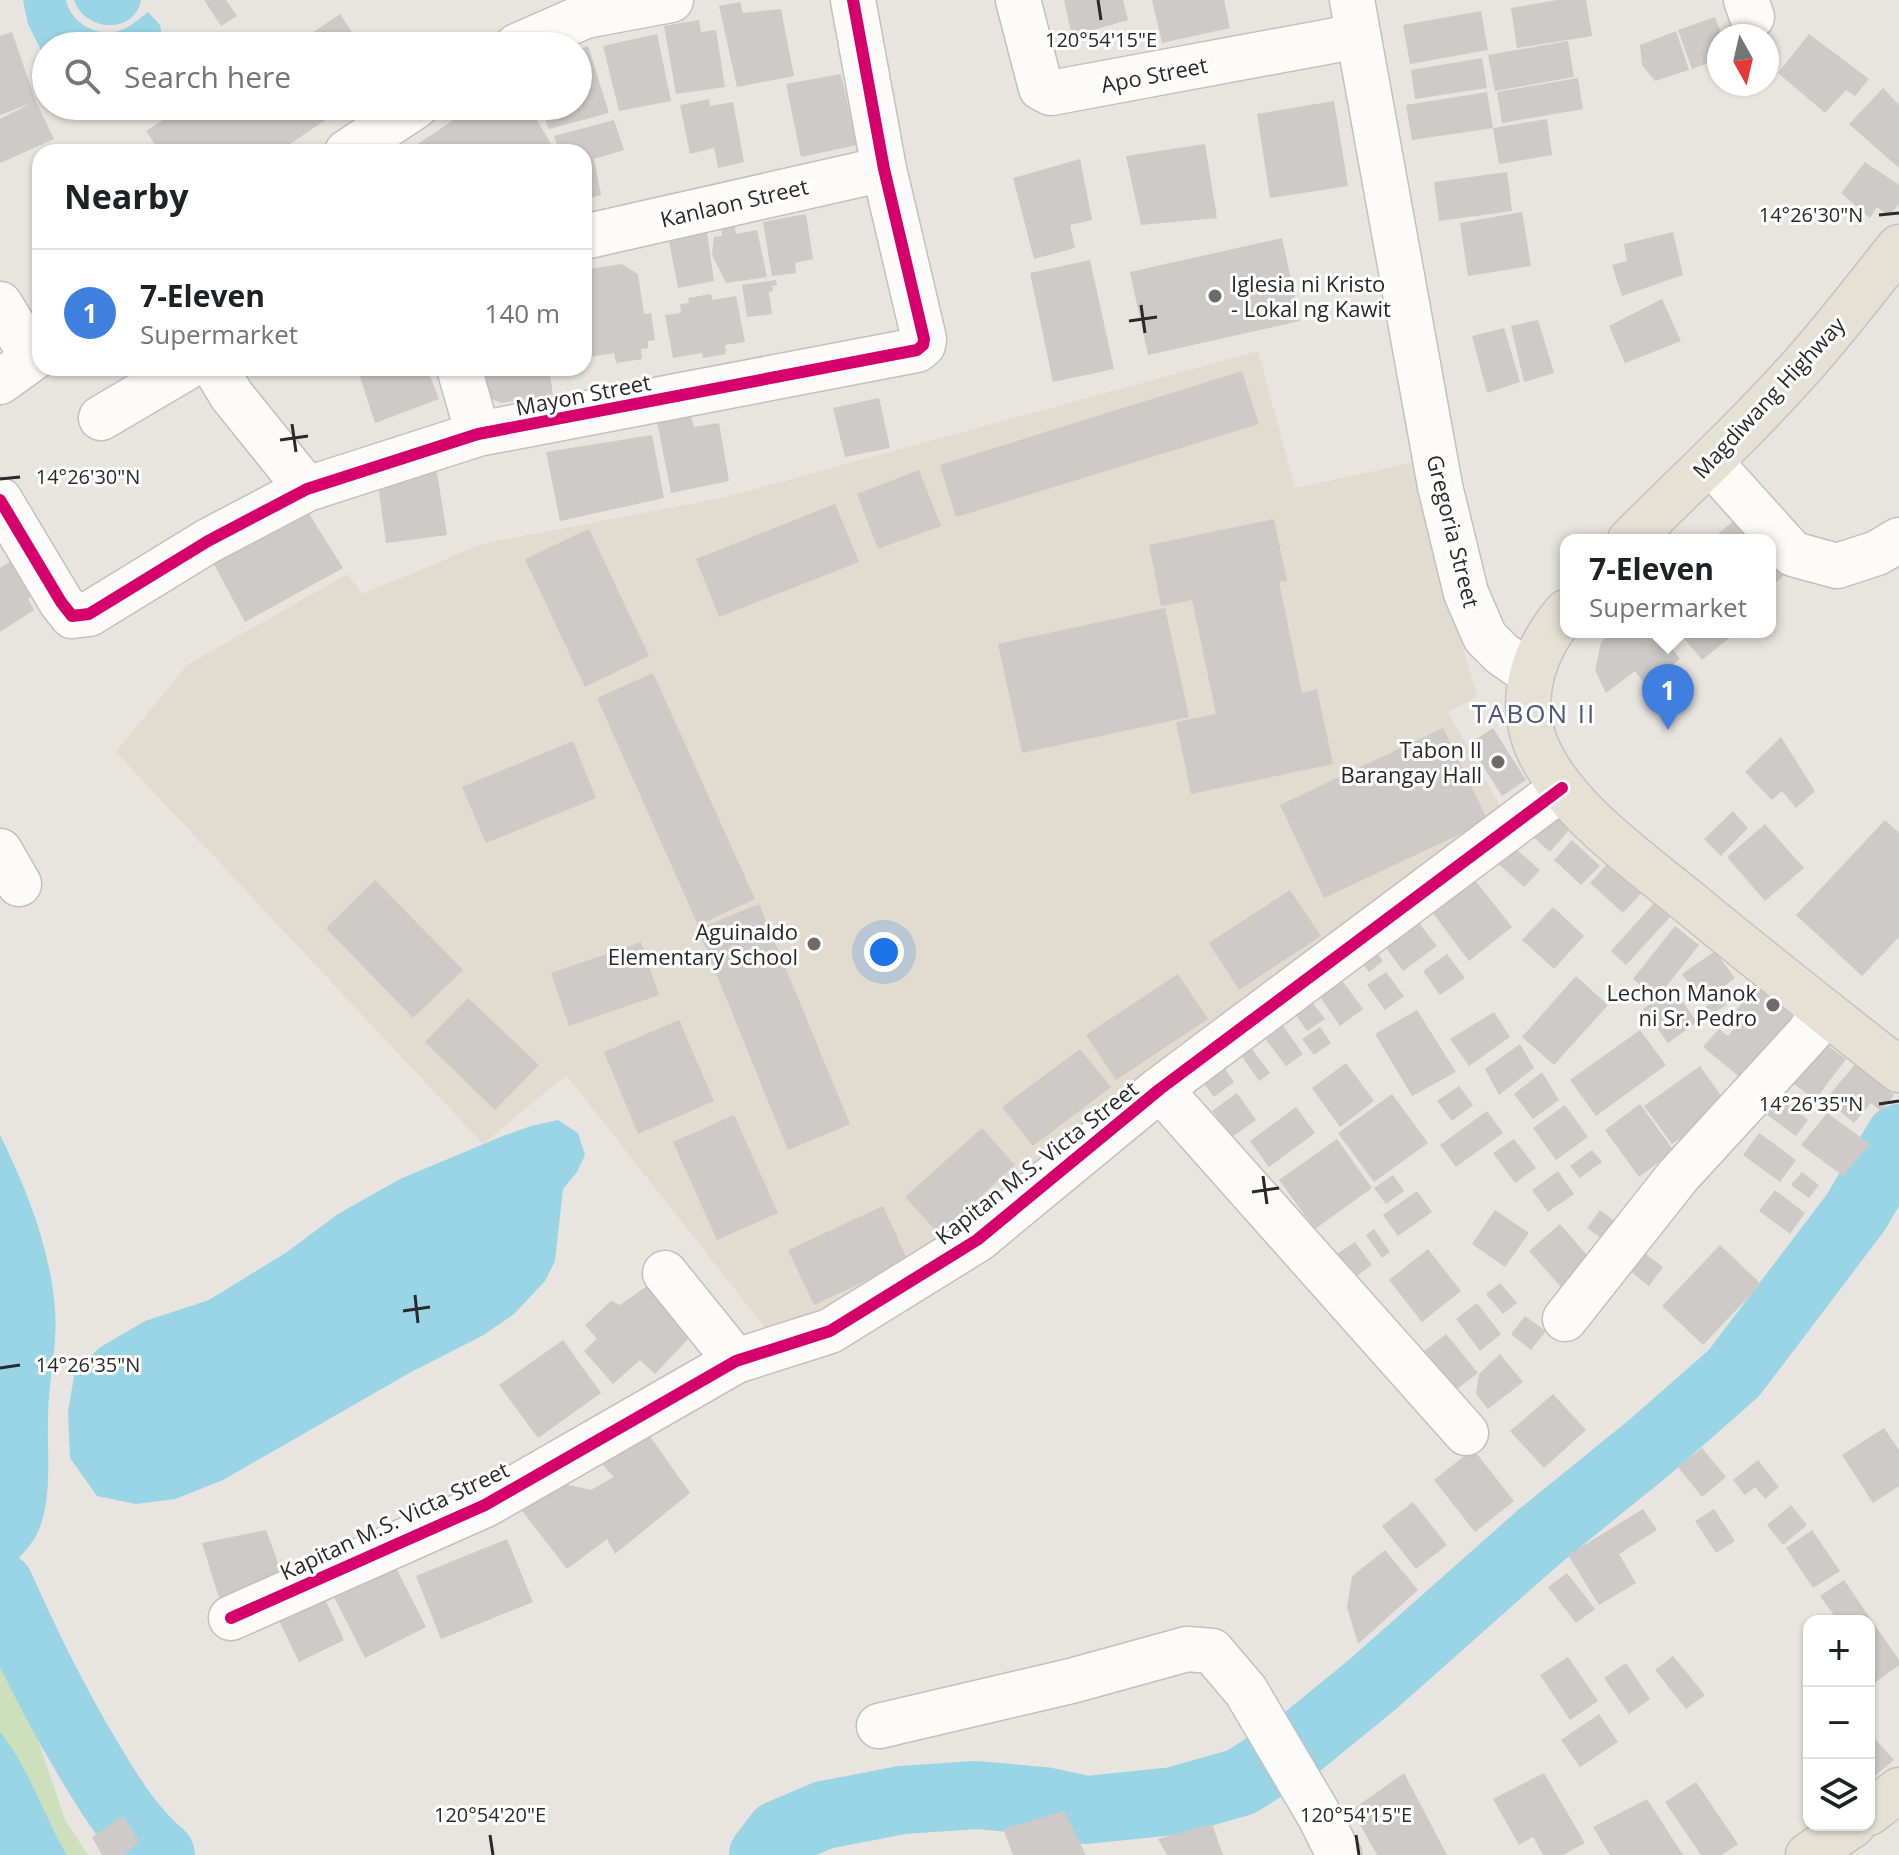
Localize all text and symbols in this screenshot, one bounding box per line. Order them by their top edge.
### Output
north arrow [1707,24,1779,96]
text: 120°54'15"E [1045,26,1157,53]
search box [32,32,592,120]
street label: Apo Street [1098,49,1210,99]
icon: search [60,54,104,98]
text: Search here [124,56,291,97]
street label: Kanlaon Street [657,170,811,234]
text: Nearby [64,173,189,219]
text: 14°26'30"N [1759,201,1863,228]
place label: Iglesia ni Kristo - Lokal ng Kawit [1231,268,1391,323]
text: 7-Eleven [140,275,265,316]
marker: Iglesia ni Kristo - Lokal ng Kawit [1206,287,1224,305]
text: 1 [83,295,97,331]
text: 140 m [485,295,560,331]
street label: Magdiwang Highway [1685,309,1852,484]
text: Supermarket [140,316,298,352]
street label: Mayon Street [513,366,653,422]
street label: Gregoria Street [1421,451,1488,611]
text: 14°26'30"N [36,463,140,490]
popup [1560,534,1776,638]
text: 7-Eleven [1589,548,1714,589]
text: Supermarket [1589,589,1747,625]
pin: 1 [1642,664,1694,730]
district label: TABON II [1472,695,1596,731]
place label: Tabon II Barangay Hall [1340,734,1482,789]
marker: Tabon II Barangay Hall [1489,753,1507,771]
place label: Aguinaldo Elementary School [608,916,798,971]
your location [864,932,904,972]
marker: Aguinaldo Elementary School [805,935,823,953]
place label: Lechon Manok ni Sr. Pedro [1606,977,1757,1032]
marker: Lechon Manok ni Sr. Pedro [1764,996,1782,1014]
street label: Kapitan M.S. Victa Street [928,1073,1144,1251]
text: 14°26'35"N [1759,1090,1863,1117]
text: 14°26'35"N [36,1351,140,1378]
street label: Kapitan M.S. Victa Street [275,1454,514,1586]
map controls [1803,1615,1875,1831]
button: + [1803,1615,1875,1687]
button: − [1803,1687,1875,1759]
button: layers [1803,1759,1875,1831]
text: 120°54'20"E [434,1801,546,1828]
text: 120°54'15"E [1300,1801,1412,1828]

